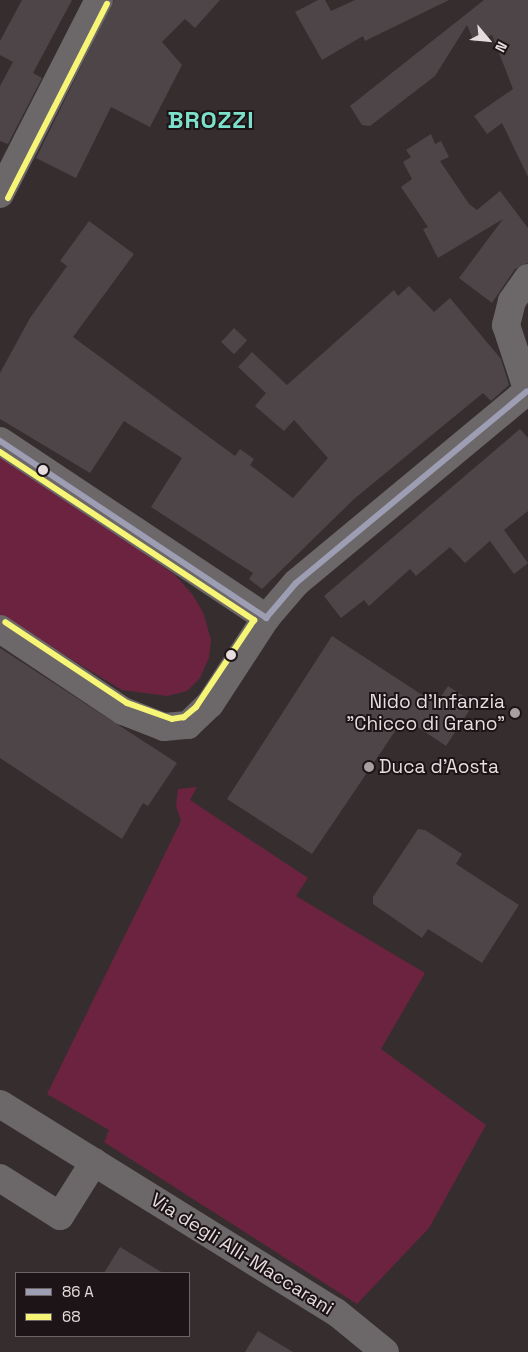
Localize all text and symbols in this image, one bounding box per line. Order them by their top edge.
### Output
north arrow [463,15,513,65]
text: N [491,39,511,55]
district label: BROZZI [167,106,255,134]
unlabelled marker [38,465,48,475]
unlabelled marker [226,650,236,660]
place label: Nido d'Infanzia "Chicco di Grano" [346,691,505,735]
marker: Nido d'Infanzia "Chicco di Grano" [509,707,521,719]
place label: Duca d’Aosta [379,756,499,778]
marker: Duca d’Aosta [363,761,375,773]
street label: Via degli Alli-Maccarani [146,1188,338,1320]
legend [15,1272,190,1337]
text: 86 A [62,1282,94,1301]
text: 68 [62,1307,81,1326]

